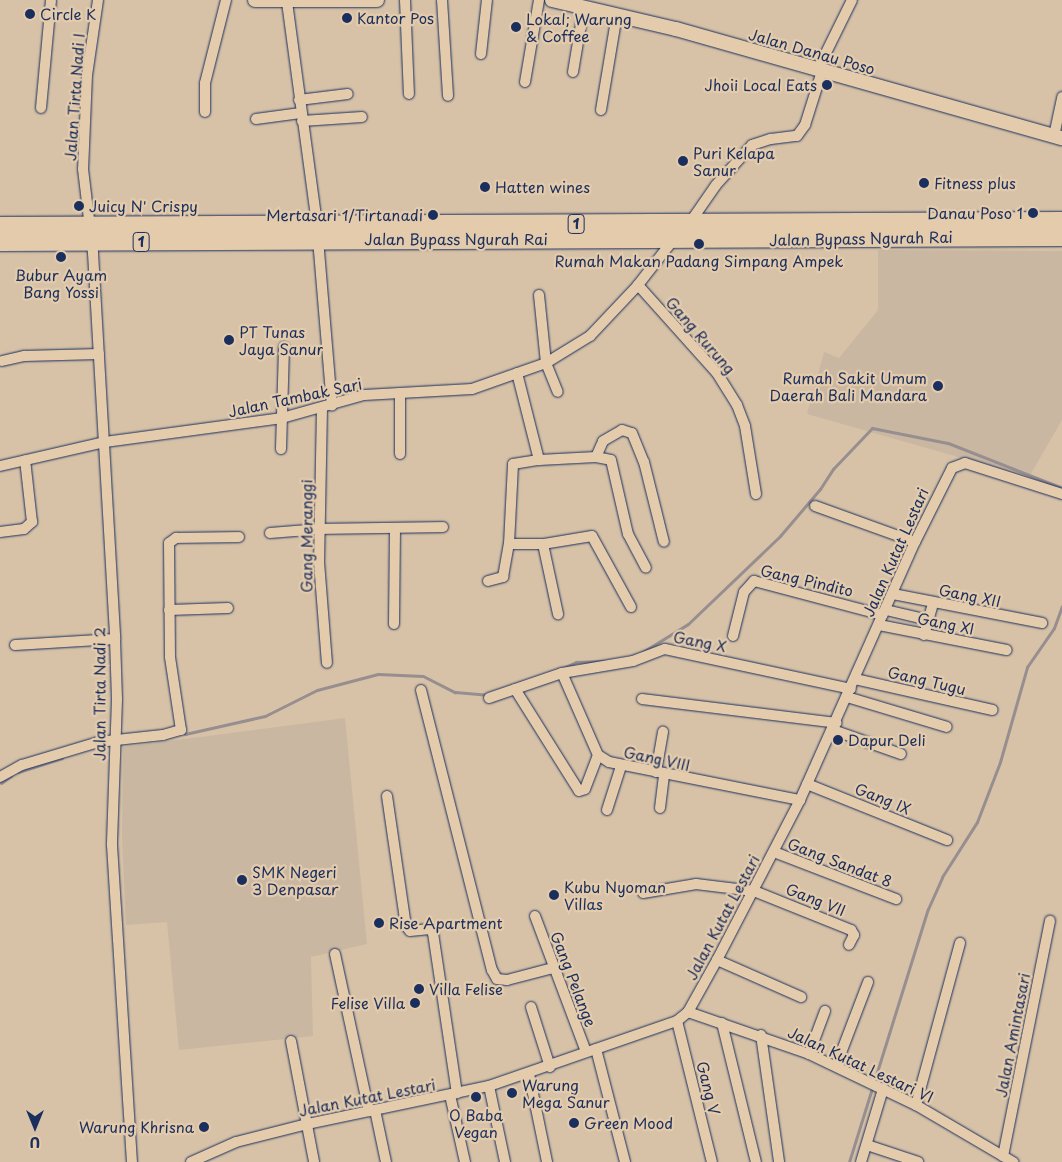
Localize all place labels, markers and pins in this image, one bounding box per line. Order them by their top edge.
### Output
place label: Circle K [40,5,98,23]
marker: Circle K [24,8,36,20]
place label: Kantor Pos [357,9,434,27]
place label: Lokal; Warung & Coffee [526,9,632,44]
marker: Kantor Pos [341,12,353,24]
marker: Lokal; Warung & Coffee [510,21,522,33]
place label: Jhoii Local Eats [704,76,817,94]
marker: Jhoii Local Eats [821,79,833,91]
place label: Puri Kelapa Sanur [693,143,775,178]
marker: Puri Kelapa Sanur [677,155,689,167]
place label: Fitness plus [934,174,1016,192]
marker: Fitness plus [918,177,930,189]
place label: Hatten wines [495,178,590,196]
marker: Hatten wines [479,181,491,193]
place label: Juicy N' Crispy [89,197,199,215]
marker: Juicy N' Crispy [73,200,85,212]
place label: Danau Poso 1 [926,204,1023,222]
place label: Mertasari 1/Tirtanadi [265,206,423,224]
marker: Danau Poso 1 [1027,207,1039,219]
marker: Mertasari 1/Tirtanadi [427,209,439,221]
marker: Rumah Makan Padang Simpang Ampek [693,238,705,250]
marker: Bubur Ayam Bang Yossi [55,251,67,263]
place label: Rumah Makan Padang Simpang Ampek [555,252,843,270]
place label: Bubur Ayam Bang Yossi [15,265,107,300]
place label: PT Tunas Jaya Sanur [239,322,323,357]
marker: PT Tunas Jaya Sanur [223,334,235,346]
place label: Rumah Sakit Umum Daerah Bali Mandara [769,368,927,403]
marker: Rumah Sakit Umum Daerah Bali Mandara [931,379,945,393]
place label: Dapur Deli [848,731,926,749]
marker: Dapur Deli [832,734,844,746]
place label: SMK Negeri 3 Denpasar [252,862,338,897]
marker: SMK Negeri 3 Denpasar [236,874,248,886]
place label: Kubu Nyoman Villas [564,877,667,912]
marker: Kubu Nyoman Villas [548,889,560,901]
place label: Rise Apartment [389,914,503,932]
marker: Rise Apartment [373,917,385,929]
place label: Villa Felise [429,980,504,998]
marker: Villa Felise [413,983,425,995]
place label: Felise Villa [330,994,405,1012]
marker: Felise Villa [409,997,421,1009]
place label: Warung Mega Sanur [522,1075,609,1110]
marker: Warung Mega Sanur [506,1087,518,1099]
marker: O Baba Vegan [470,1091,482,1103]
place label: O Baba Vegan [449,1105,503,1140]
place label: Green Mood [584,1114,675,1132]
marker: Green Mood [568,1117,580,1129]
place label: Warung Khrisna [78,1118,194,1136]
marker: Warung Khrisna [198,1121,210,1133]

